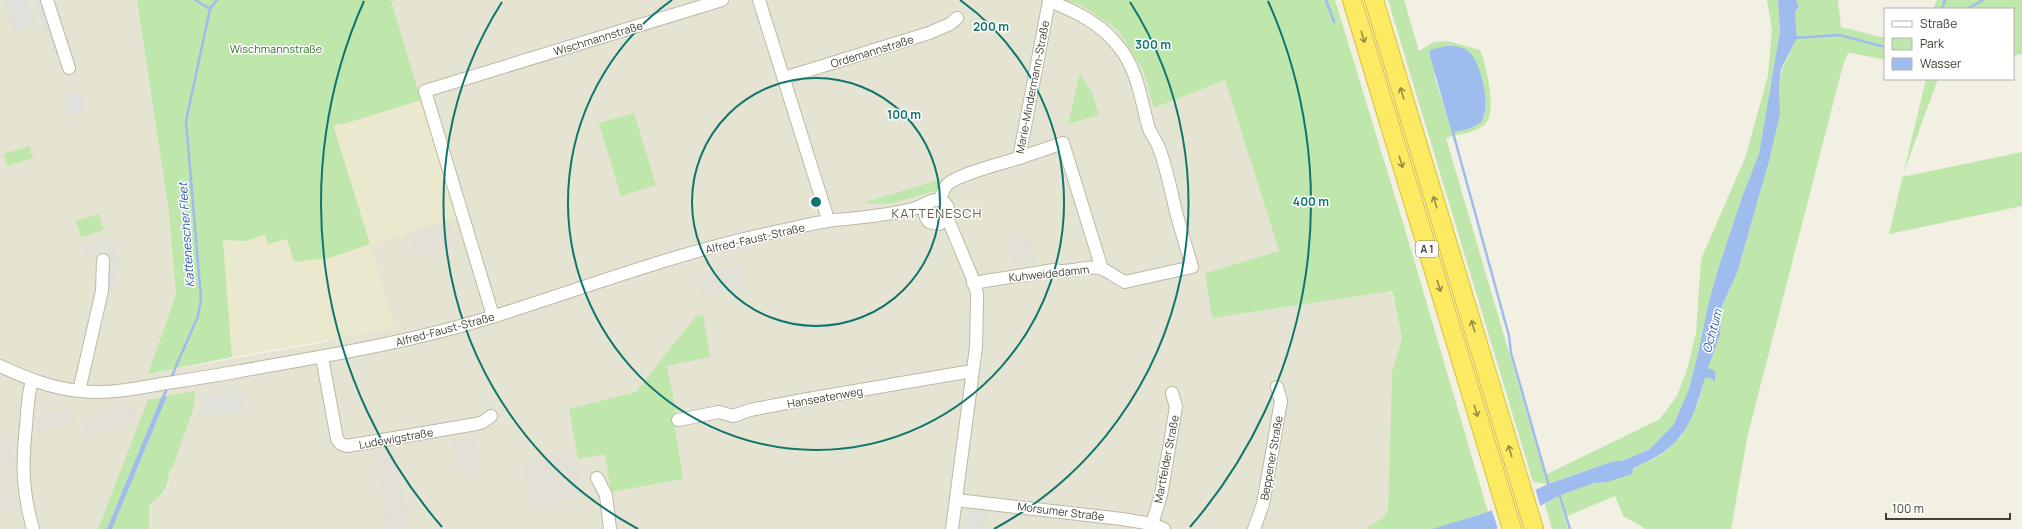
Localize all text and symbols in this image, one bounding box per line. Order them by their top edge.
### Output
legend [1884,8,2014,80]
text: Straße [1920,15,1957,32]
street label: Wischmannstraße [552,17,645,59]
text: 200 m [973,18,1009,35]
street label: Marie-Mindermann-Straße [1012,19,1052,155]
street label: Ordemannstraße [829,31,916,71]
one-way arrow [1360,31,1367,44]
text: Park [1920,35,1945,52]
text: 300 m [1135,36,1171,53]
park label: Wischmannstraße [230,41,323,56]
text: Wasser [1920,55,1962,72]
one-way arrow [1398,87,1405,100]
text: 100 m [887,106,921,123]
one-way arrow [1398,155,1405,168]
water label: Kattenescher Fleet [174,181,198,288]
text: 400 m [1293,193,1329,210]
centre of rings [809,195,823,209]
one-way arrow [1431,195,1438,208]
district label: KATTENESCH [891,204,983,222]
street label: Alfred-Faust-Straße [704,219,807,257]
road number: A 1 [1416,241,1438,257]
street label: Kuhweidedamm [1008,261,1090,285]
one-way arrow [1436,279,1443,292]
water label: Ochtum [1698,306,1726,355]
street label: Alfred-Faust-Straße [394,308,497,349]
one-way arrow [1469,320,1476,333]
street label: Hanseatenweg [786,383,864,411]
one-way arrow [1473,404,1480,417]
street label: Martfelder Straße [1150,413,1182,504]
street label: Beppener Straße [1256,414,1286,501]
street label: Ludewigstraße [358,424,435,452]
one-way arrow [1506,444,1513,457]
scale bar [1886,495,2010,521]
street label: Morsumer Straße [1017,498,1106,524]
text: 100 m [1892,500,1924,517]

